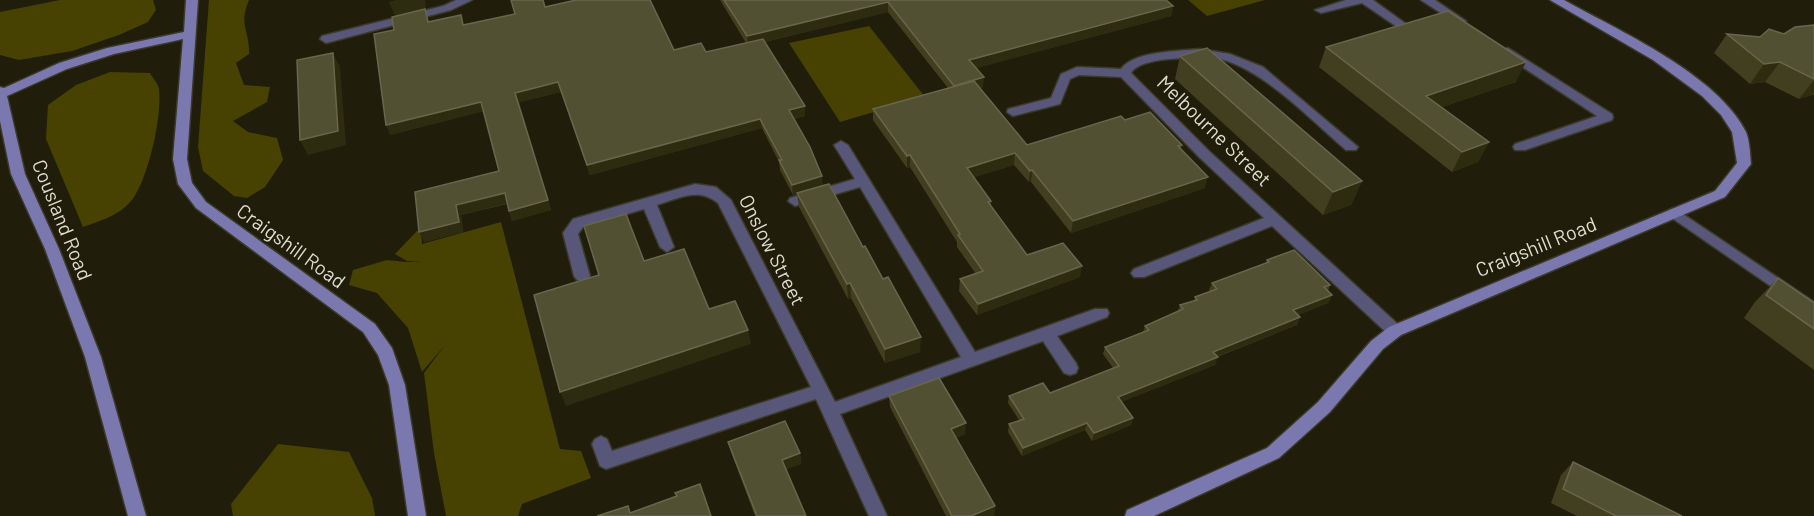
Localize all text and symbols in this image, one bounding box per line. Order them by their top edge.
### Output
street label: Melbourne Street [1153,70,1277,191]
street label: Cousland Road [28,156,98,283]
street label: Onslow Street [735,190,811,309]
street label: Craigshill Road [233,198,350,293]
street label: Craigshill Road [1472,211,1600,281]

